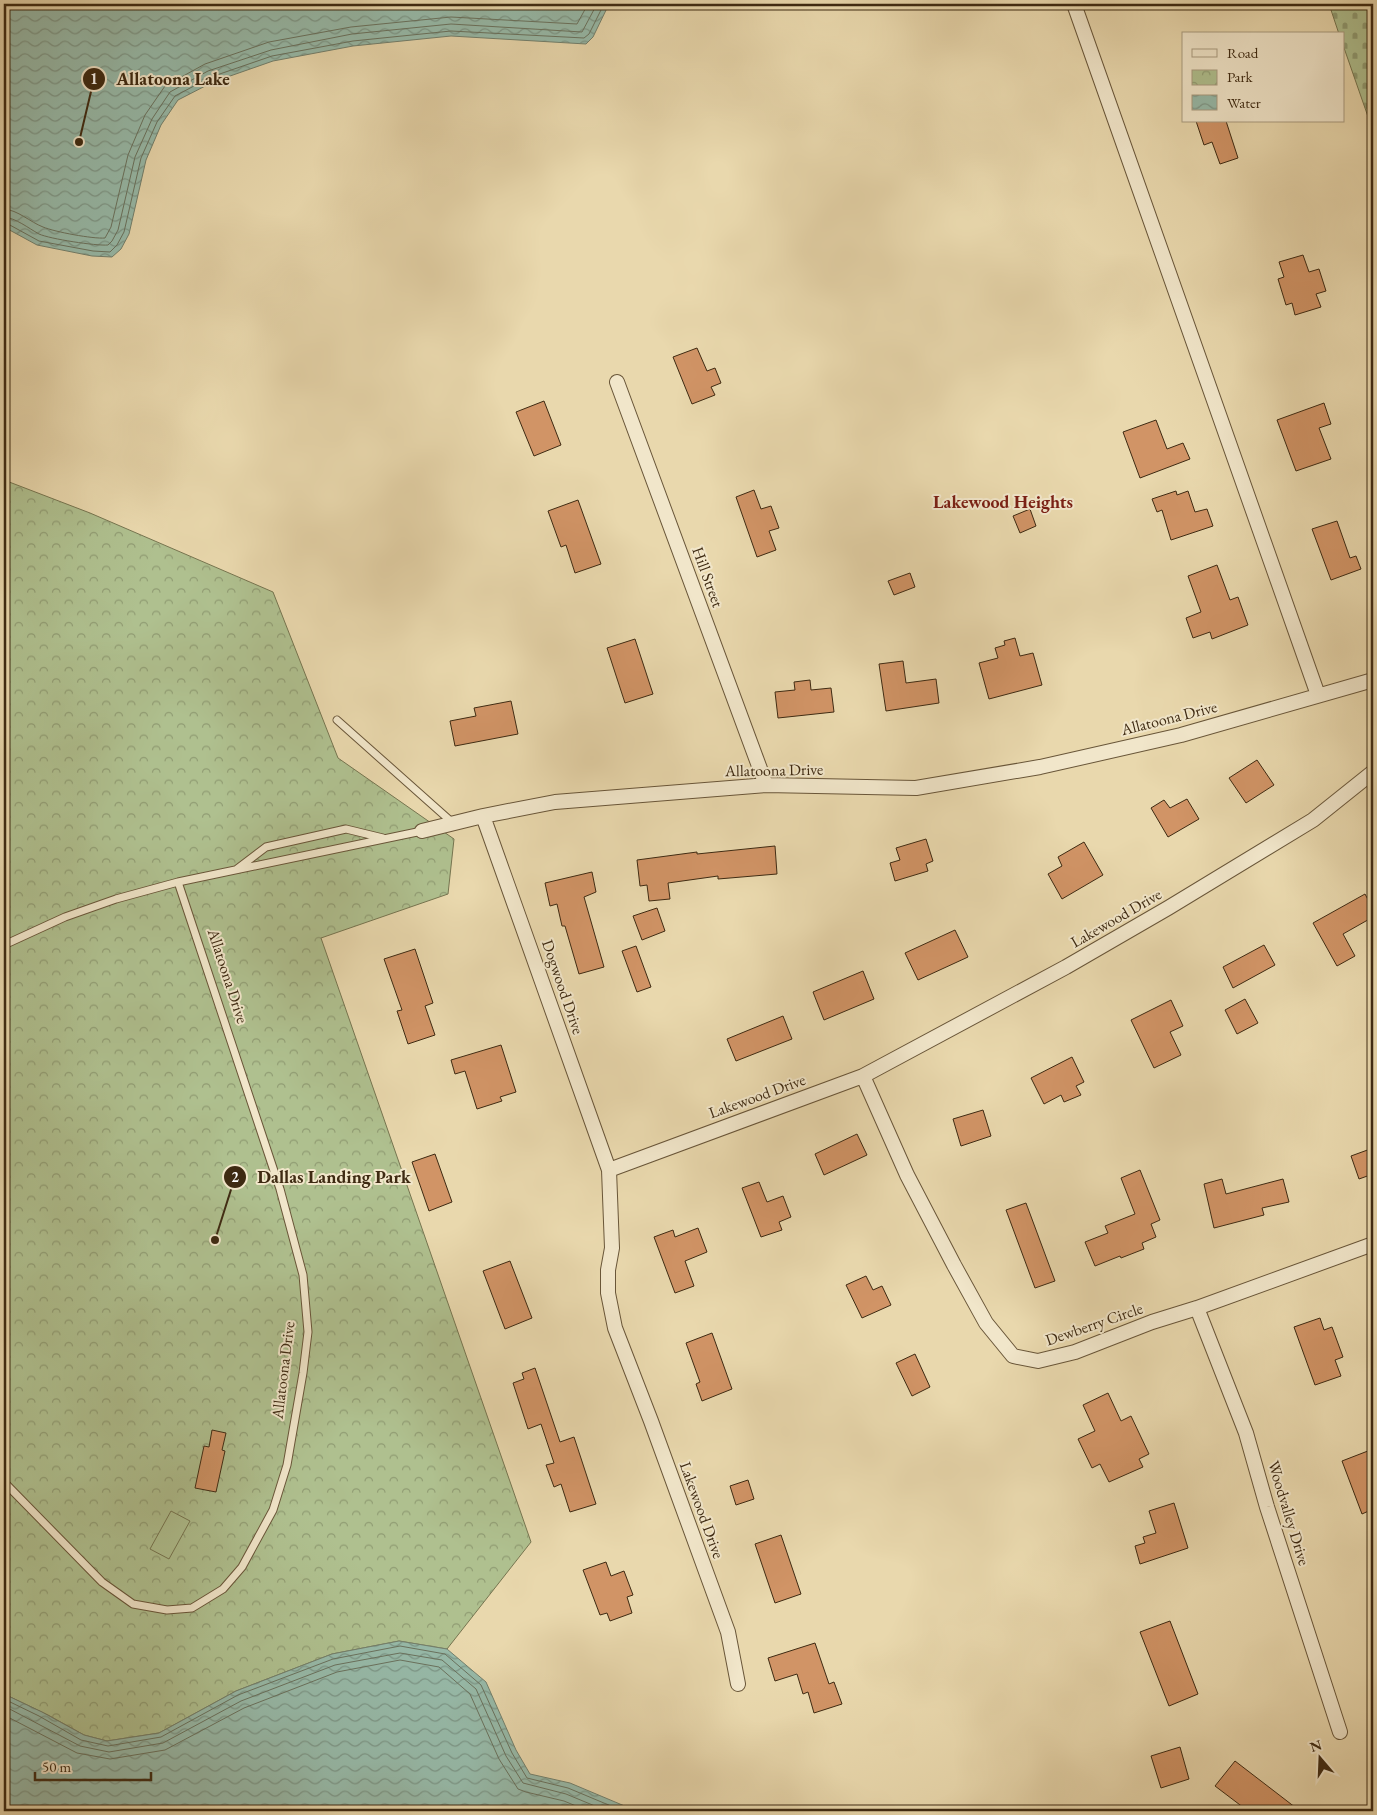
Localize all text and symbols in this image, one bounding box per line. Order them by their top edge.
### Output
legend [1182,32,1344,122]
text: Road [1227,43,1259,62]
callout: Allatoona Lake [81,62,240,95]
text: Allatoona Lake [115,67,230,90]
text: Park [1227,67,1254,86]
text: 1 [90,69,98,88]
text: Water [1227,93,1261,112]
district label: Lakewood Heights [933,490,1073,513]
street label: Hill Street [687,544,729,610]
street label: Allatoona Drive [1118,696,1219,740]
street label: Allatoona Drive [724,759,823,781]
street label: Lakewood Drive [1067,884,1165,952]
street label: Allatoona Drive [203,925,253,1026]
street label: Dogwood Drive [537,937,589,1037]
street label: Lakewood Drive [706,1069,808,1123]
callout: Dallas Landing Park [223,1161,421,1194]
text: Dallas Landing Park [257,1165,412,1188]
text: 2 [231,1167,239,1186]
street label: Dewberry Circle [1042,1297,1146,1351]
street label: Allatoona Drive [266,1320,299,1421]
street label: Woodvalley Drive [1263,1458,1315,1568]
street label: Lakewood Drive [675,1459,729,1561]
north arrow [1294,1732,1344,1782]
text: N [1307,1735,1325,1756]
scale bar [35,1750,151,1782]
text: 50 m [42,1757,71,1776]

